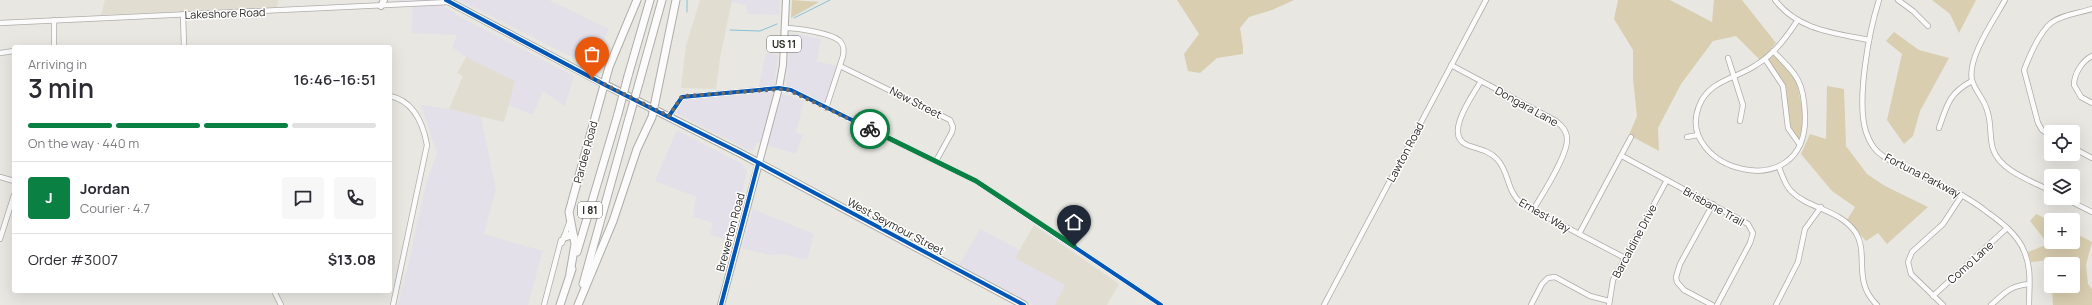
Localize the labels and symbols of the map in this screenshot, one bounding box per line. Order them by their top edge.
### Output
street label: Lakeshore Road [184,4,266,22]
road number: US 11 [767,36,801,52]
pin [575,37,609,78]
street label: New Street [887,82,945,122]
street label: Dongara Lane [1493,83,1562,130]
courier [850,109,890,149]
street label: Pardee Road [569,119,601,185]
street label: Lawton Road [1383,120,1427,184]
street label: Fortuna Parkway [1883,149,1964,201]
street label: Brisbane Trail [1681,183,1747,229]
street label: Brewerton Road [712,191,748,273]
street label: West Seymour Street [845,194,947,258]
street label: Ernest Way [1517,194,1574,236]
street label: Barcaldine Drive [1608,201,1660,280]
road number: I 81 [578,202,602,218]
pin [1057,205,1091,246]
street label: Como Lane [1944,237,1997,287]

